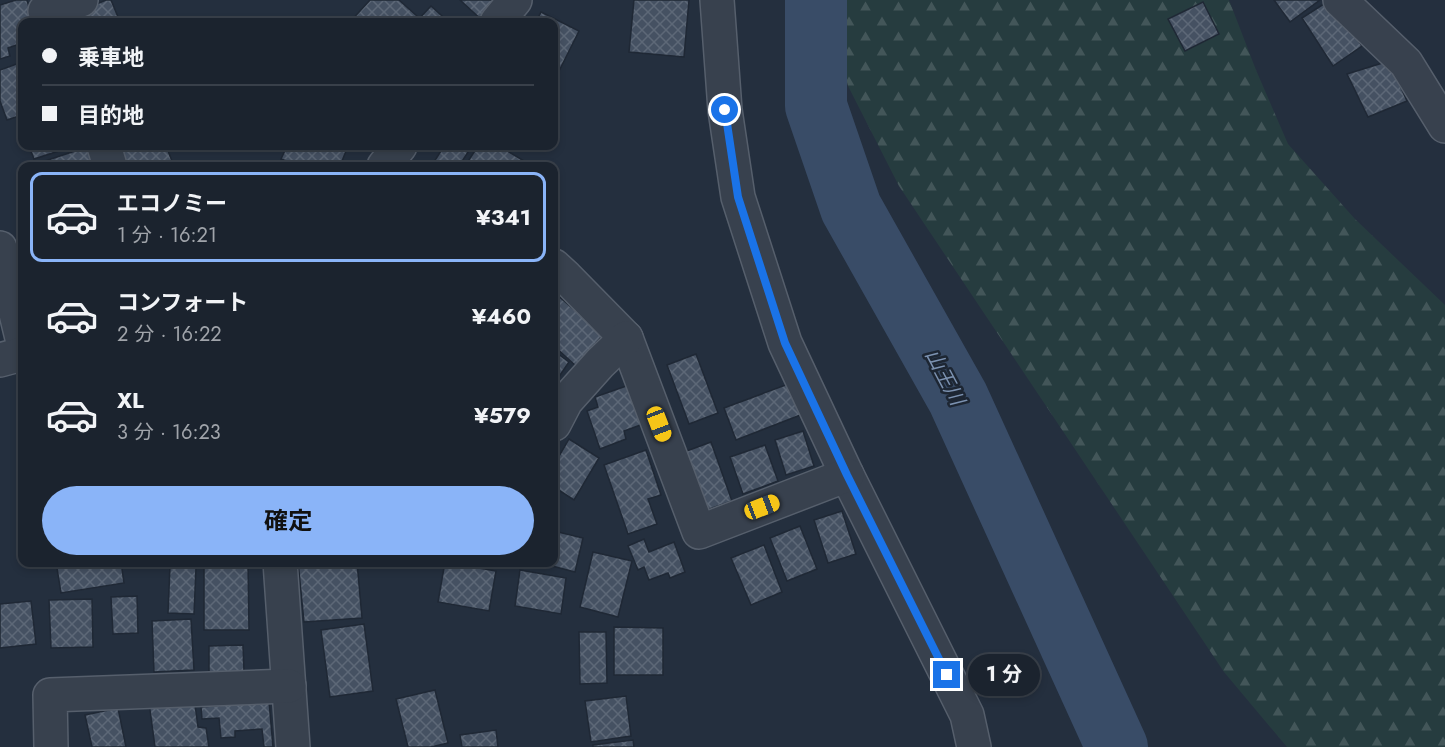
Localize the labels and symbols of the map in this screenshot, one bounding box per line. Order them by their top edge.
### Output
route start [711,96,738,123]
water label: 山王川 [918,344,972,412]
car [644,404,674,444]
car [742,492,782,522]
callout: 1 分 [968,654,1040,696]
route end [933,661,960,688]

